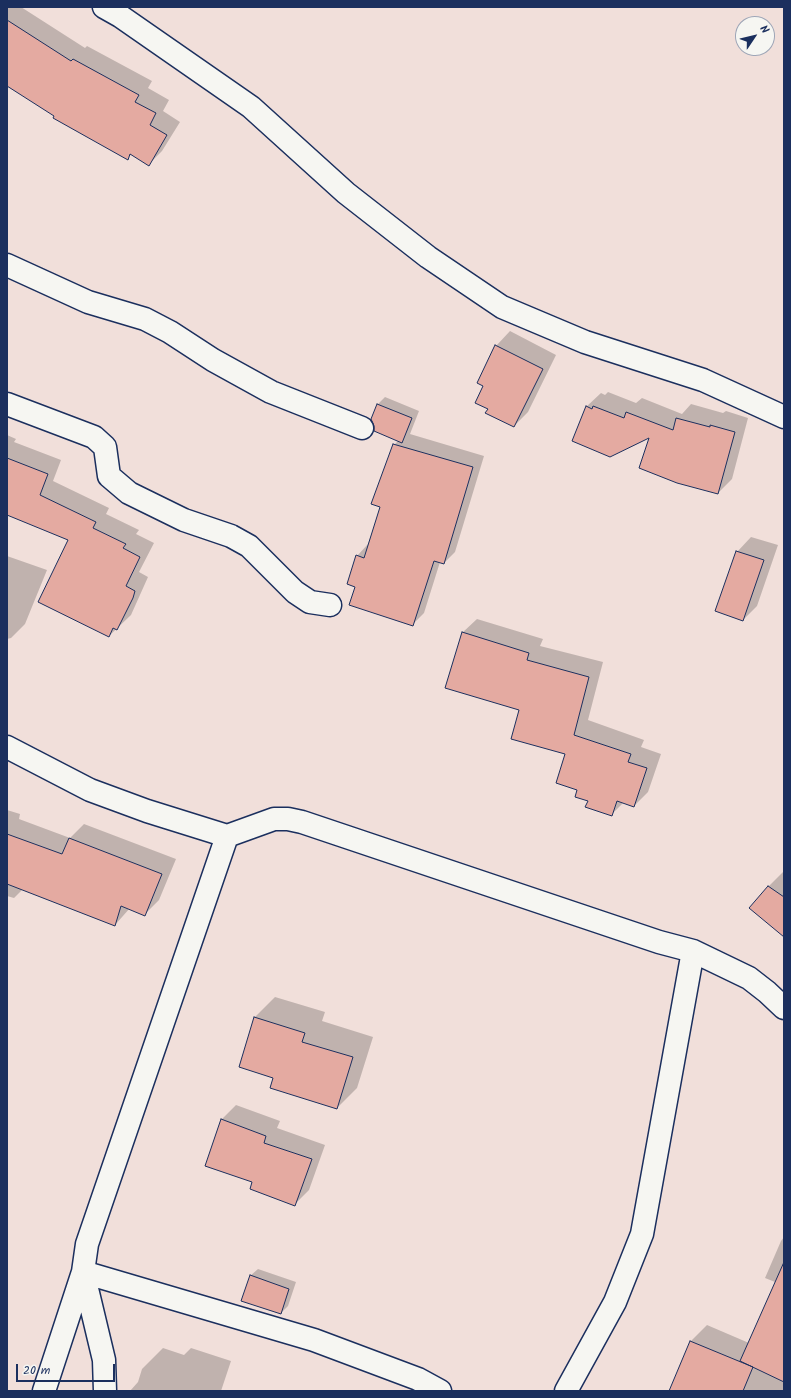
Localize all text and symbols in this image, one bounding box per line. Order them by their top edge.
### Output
north arrow [735,16,775,56]
text: N [755,22,773,38]
scale bar [18,1356,117,1382]
text: 20 m [23,1361,50,1380]

